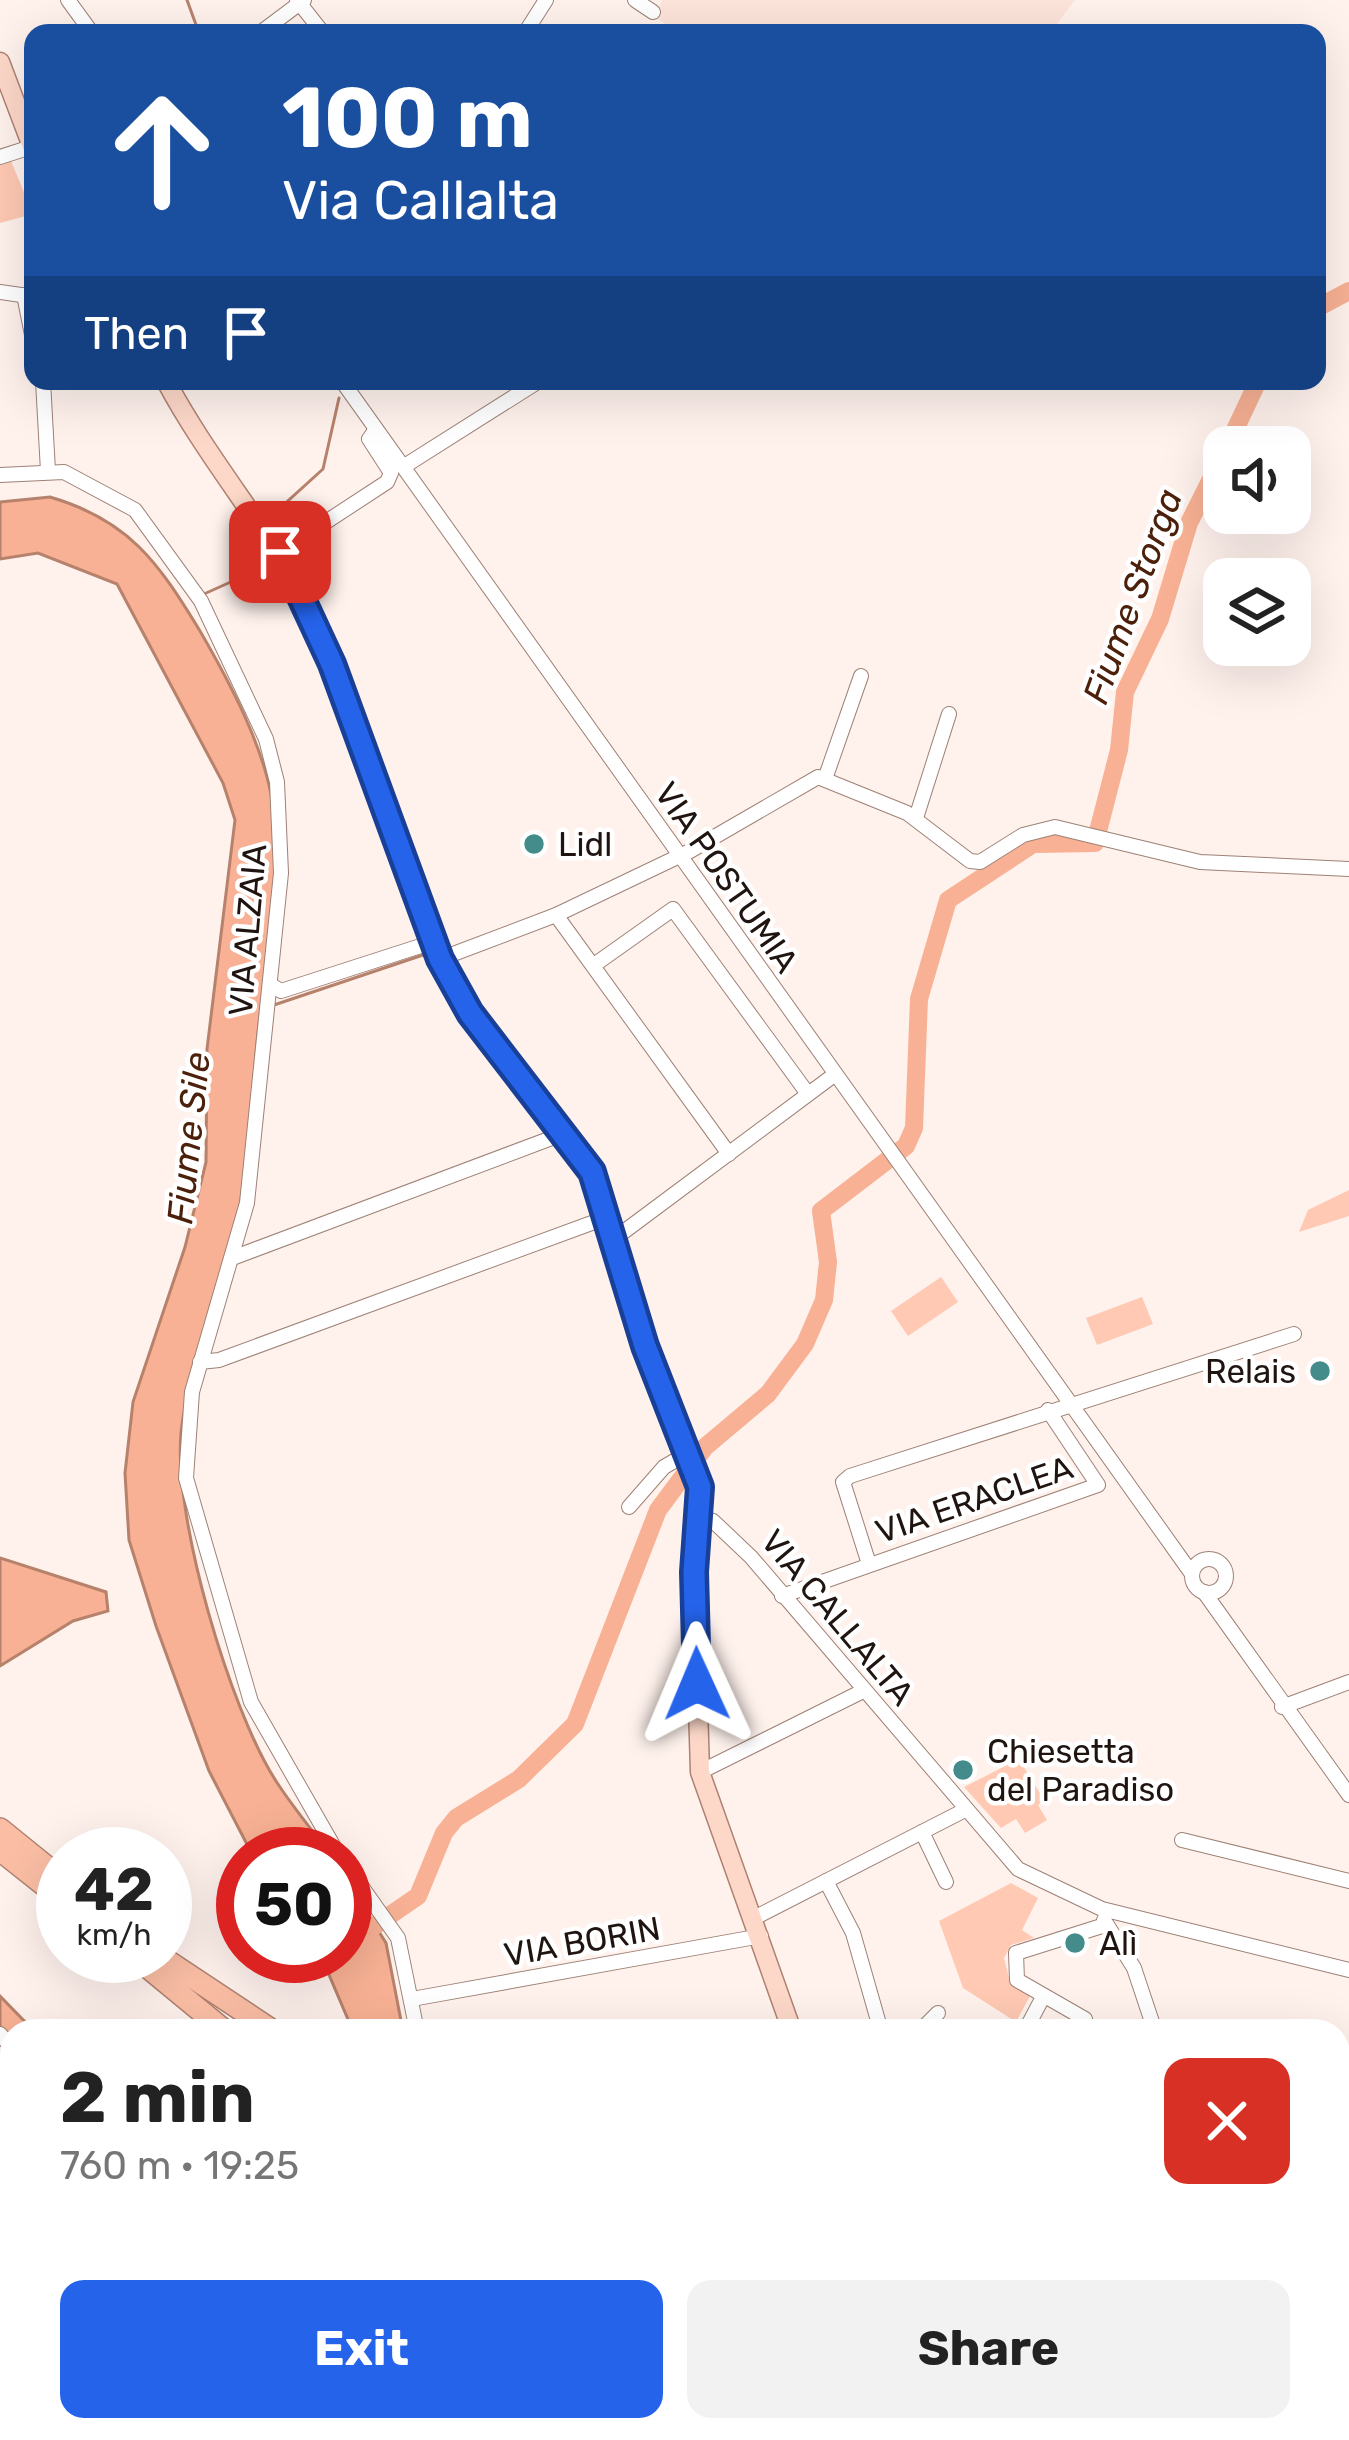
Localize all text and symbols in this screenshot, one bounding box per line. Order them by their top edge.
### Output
text: 100 m [282,68,533,168]
icon: ahead [84,72,240,228]
text: Via Callalta [282,169,559,233]
icon: arrive [213,300,279,366]
text: Then [84,307,189,360]
map controls [1203,426,1311,666]
button: sound [1203,426,1311,534]
water label: Fiume Storga [1074,483,1191,709]
pin [229,501,331,603]
icon: arrive [247,519,313,585]
button: layers [1203,558,1311,666]
street label: VIA POSTUMIA [647,775,807,980]
place label: Lidl [558,825,612,864]
marker: Lidl [521,831,547,857]
street label: VIA ALZAIA [221,842,274,1018]
water label: Fiume Sile [158,1050,219,1226]
place label: Relais [1205,1352,1296,1391]
marker: Relais [1307,1358,1333,1384]
street label: VIA ERACLEA [870,1448,1078,1551]
street label: VIA CALLALTA [753,1522,922,1713]
position arrow [634,1621,760,1747]
place label: Chiesetta del Paradiso [987,1732,1174,1809]
marker: Chiesetta del Paradiso [950,1757,976,1783]
speed limit sign: 50 [216,1827,372,1983]
text: 42 [74,1854,154,1925]
street label: VIA BORIN [501,1909,663,1974]
text: km/h [77,1917,151,1953]
place label: Alì [1099,1924,1137,1963]
marker: Alì [1062,1930,1088,1956]
text: 2 min [60,2055,255,2140]
button: close [1164,2058,1290,2184]
text: 760 m · 19:25 [60,2143,299,2189]
button: Exit [60,2280,663,2418]
button: Share [687,2280,1290,2418]

